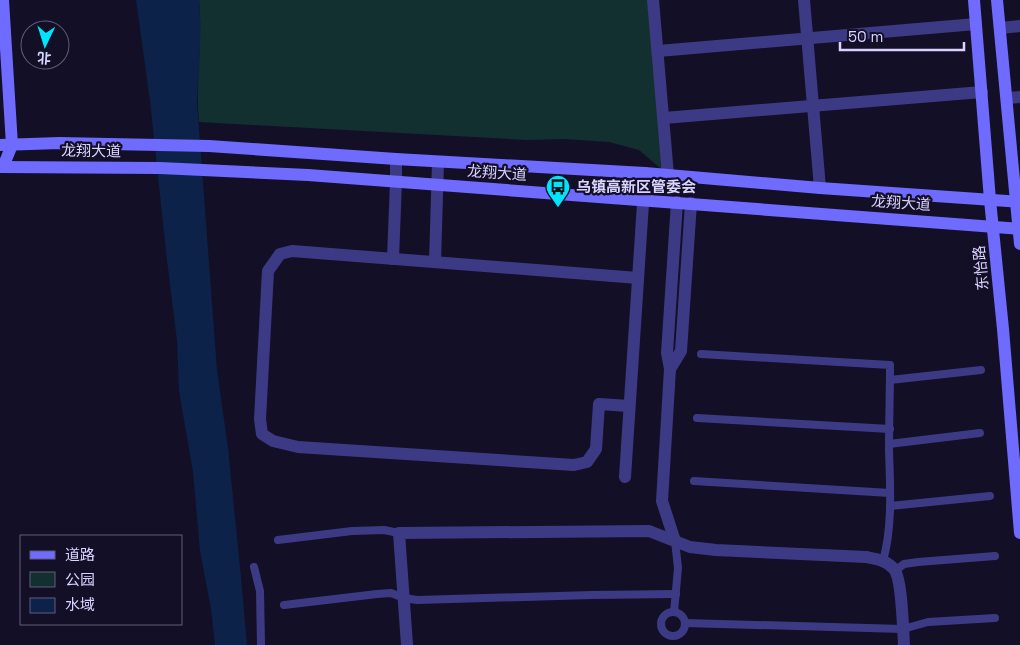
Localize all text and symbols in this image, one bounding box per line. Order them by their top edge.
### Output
north arrow [20,20,70,70]
scale bar [840,20,964,52]
text: 50 m [848,27,883,46]
text: 北 [36,49,52,67]
street label: 龙翔大道 [61,140,121,161]
street label: 龙翔大道 [466,161,528,184]
bus stop icon: 乌镇高新区管委会 [545,174,571,208]
place label: 乌镇高新区管委会 [576,177,696,196]
street label: 龙翔大道 [870,191,932,214]
street label: 东怡路 [969,245,992,291]
legend [20,535,182,625]
text: 道路 [65,545,95,564]
text: 公园 [65,570,95,589]
text: 水域 [65,595,95,614]

